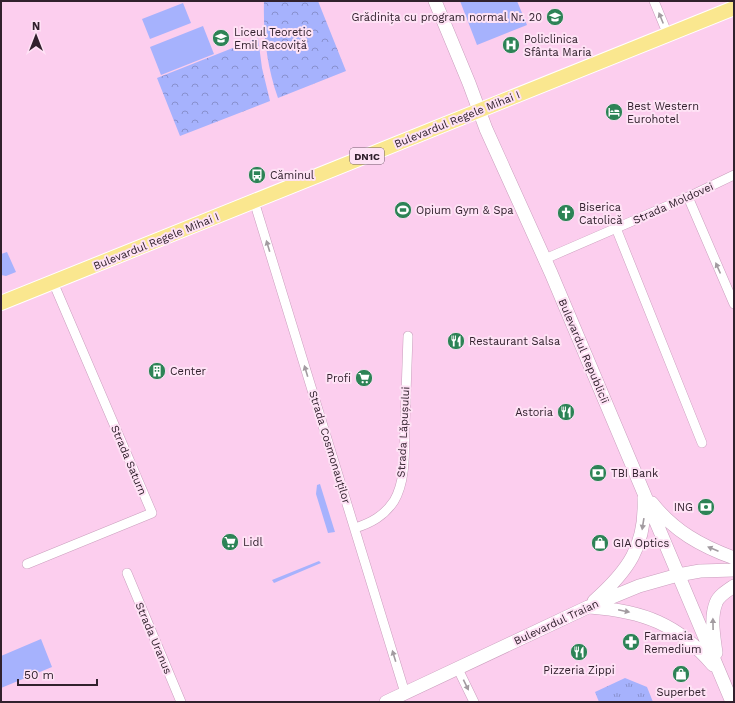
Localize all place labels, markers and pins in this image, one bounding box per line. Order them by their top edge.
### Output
school or university icon: Grădinița cu program normal Nr. 20 [545,7,565,27]
place label: Grădinița cu program normal Nr. 20 [352,11,542,24]
place label: Liceul Teoretic Emil Racoviță [234,26,312,52]
school or university icon: Liceul Teoretic Emil Racoviță [211,28,231,48]
place label: Policlinica Sfânta Maria [524,33,592,59]
hospital icon: Policlinica Sfânta Maria [501,35,521,55]
place label: Best Western Eurohotel [627,100,699,126]
hotel icon: Best Western Eurohotel [604,102,624,122]
bus stop icon: Căminul [247,165,267,185]
place label: Căminul [270,169,315,182]
sports icon: Opium Gym & Spa [393,200,413,220]
place label: Biserica Catolică [579,201,622,227]
church icon: Biserica Catolică [556,203,576,223]
place label: Opium Gym & Spa [416,204,514,217]
restaurant icon: Restaurant Salsa [446,331,466,351]
place label: Restaurant Salsa [469,335,560,348]
building icon: Center [147,361,167,381]
place label: Center [170,365,207,378]
supermarket icon: Profi [354,368,374,388]
place label: Profi [326,372,351,385]
restaurant icon: Astoria [556,402,576,422]
place label: Astoria [515,406,553,419]
bank icon: TBI Bank [588,463,608,483]
place label: TBI Bank [611,467,658,480]
bank icon: ING [696,497,716,517]
place label: ING [674,501,693,514]
supermarket icon: Lidl [220,532,240,552]
shop icon: GIA Optics [590,533,610,553]
place label: Lidl [243,536,263,549]
place label: GIA Optics [613,537,669,550]
place label: Farmacia Remedium [644,630,701,656]
pharmacy icon: Farmacia Remedium [621,632,641,652]
restaurant icon: Pizzeria Zippi [569,642,589,662]
place label: Pizzeria Zippi [543,664,615,677]
shop icon: Superbet [671,664,691,684]
place label: Superbet [656,686,706,699]

